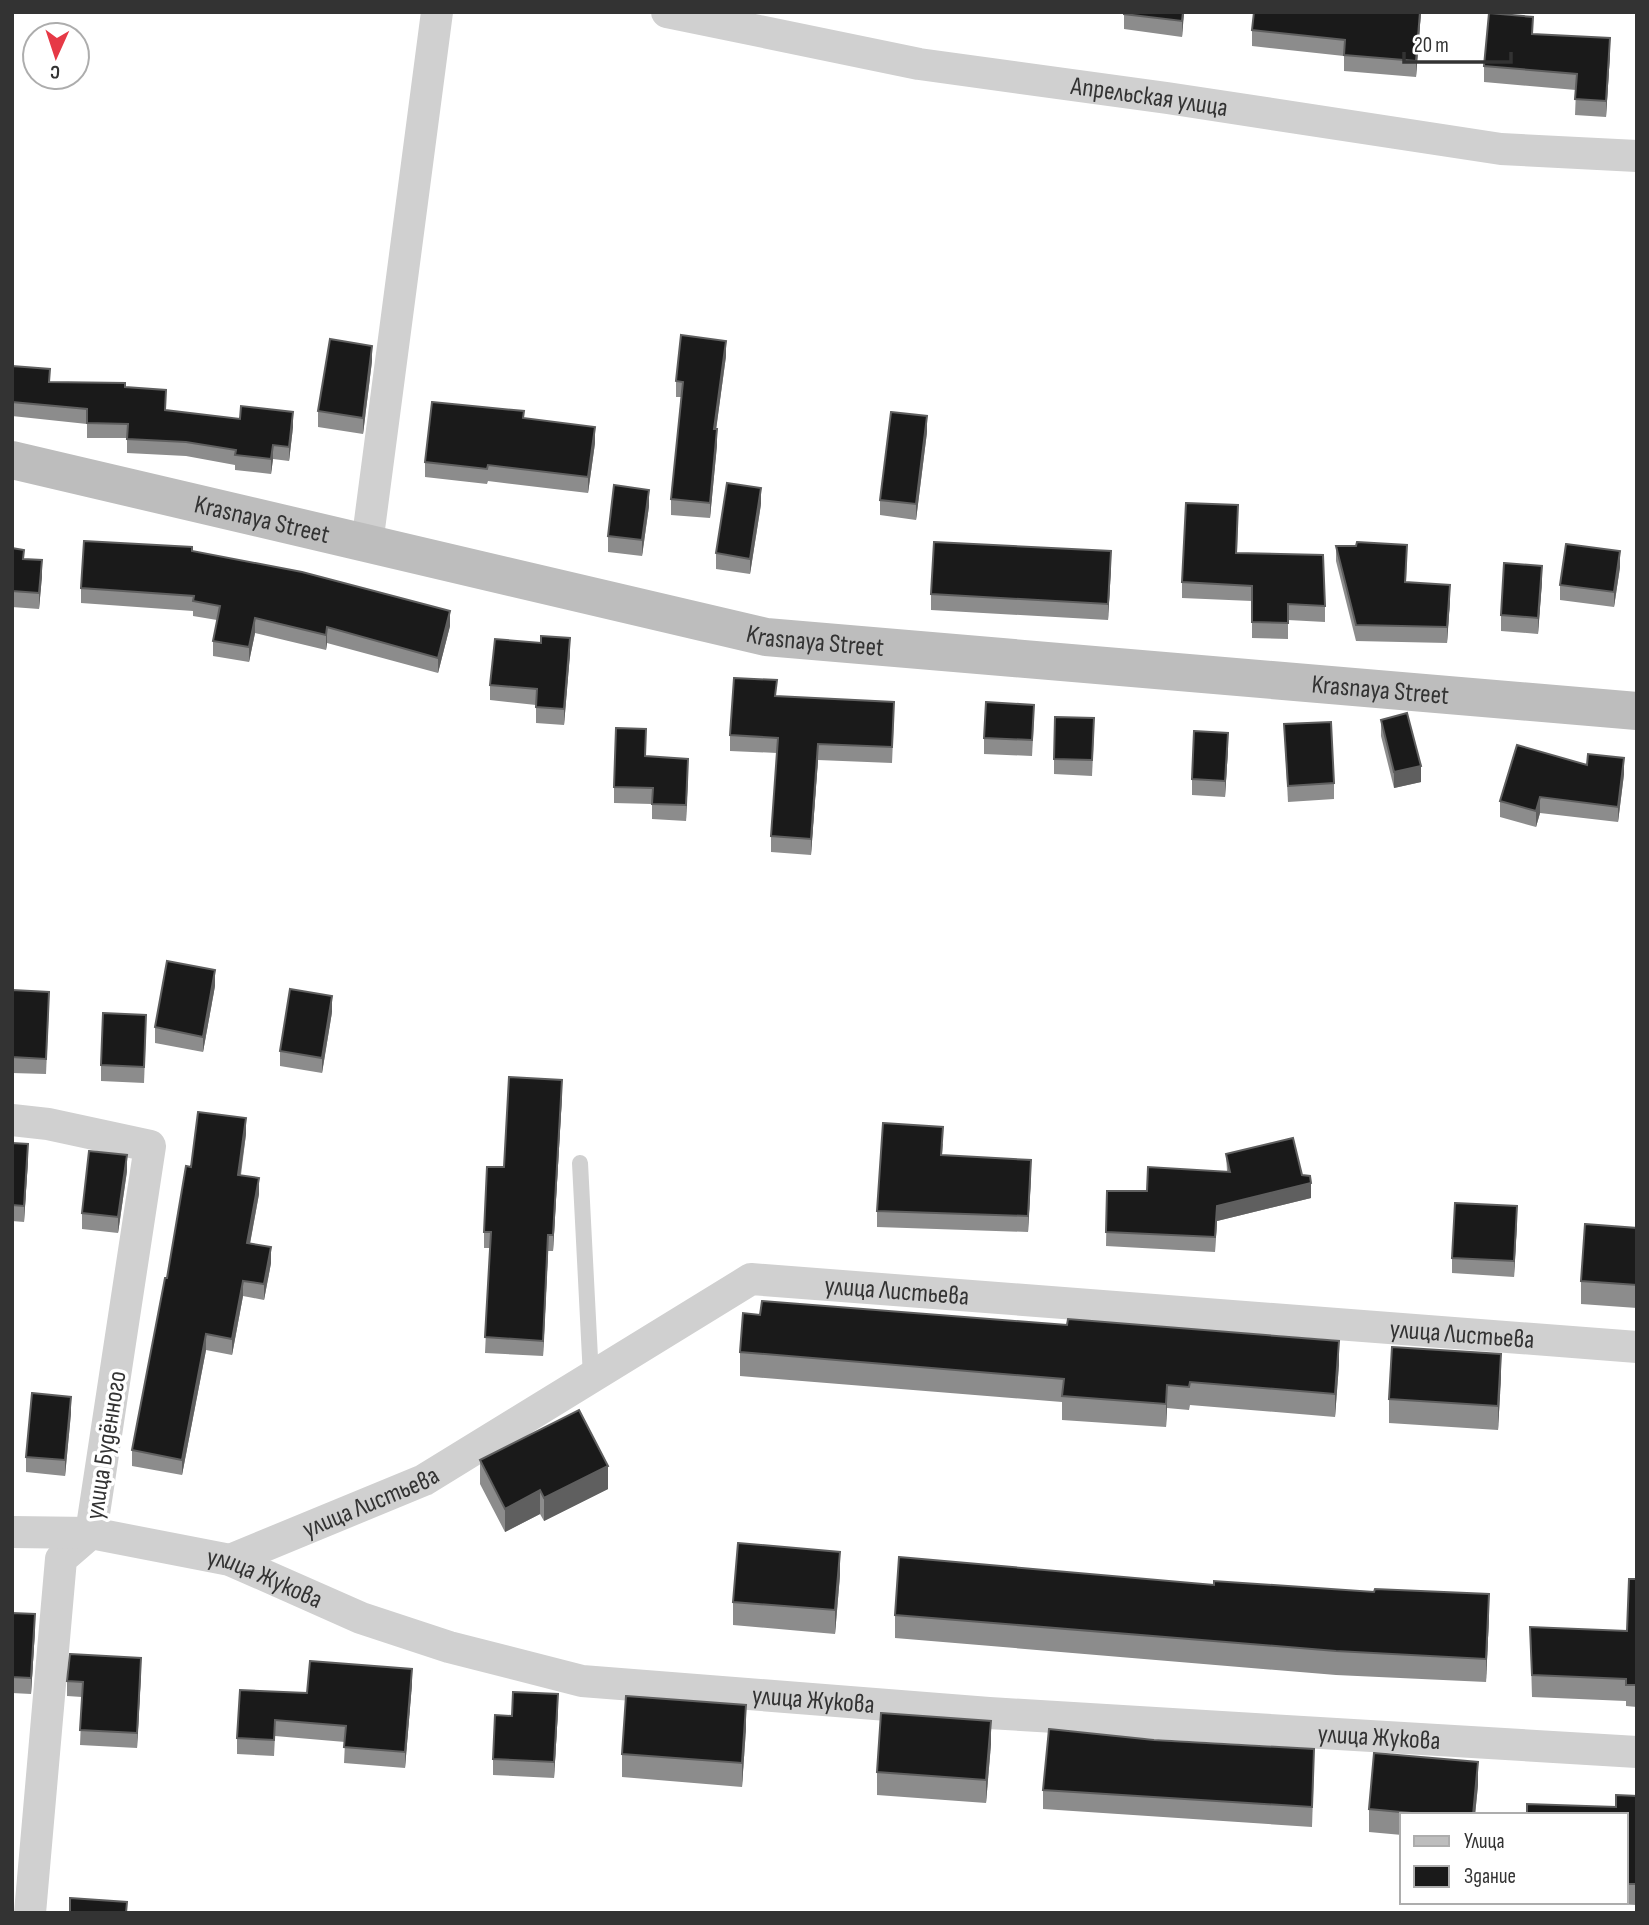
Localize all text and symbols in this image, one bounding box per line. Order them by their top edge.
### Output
north arrow [21,21,91,91]
scale bar [1404,21,1511,65]
text: 20 m [1414,33,1449,58]
text: С [49,60,61,83]
street label: Апрельская улица [1068,71,1230,124]
street label: Krasnaya Street [191,489,332,551]
street label: Krasnaya Street [743,619,885,664]
street label: Krasnaya Street [1310,669,1450,712]
street label: улица Листьева [823,1271,970,1313]
street label: улица Листьева [1389,1314,1536,1356]
street label: улица Будённого [79,1369,134,1522]
street label: улица Листьева [298,1460,445,1545]
street label: улица Жукова [204,1542,327,1616]
street label: улица Жукова [751,1680,876,1721]
street label: улица Жукова [1317,1719,1441,1757]
legend [1400,1813,1628,1904]
text: Улица [1464,1829,1505,1854]
text: Здание [1464,1864,1516,1889]

